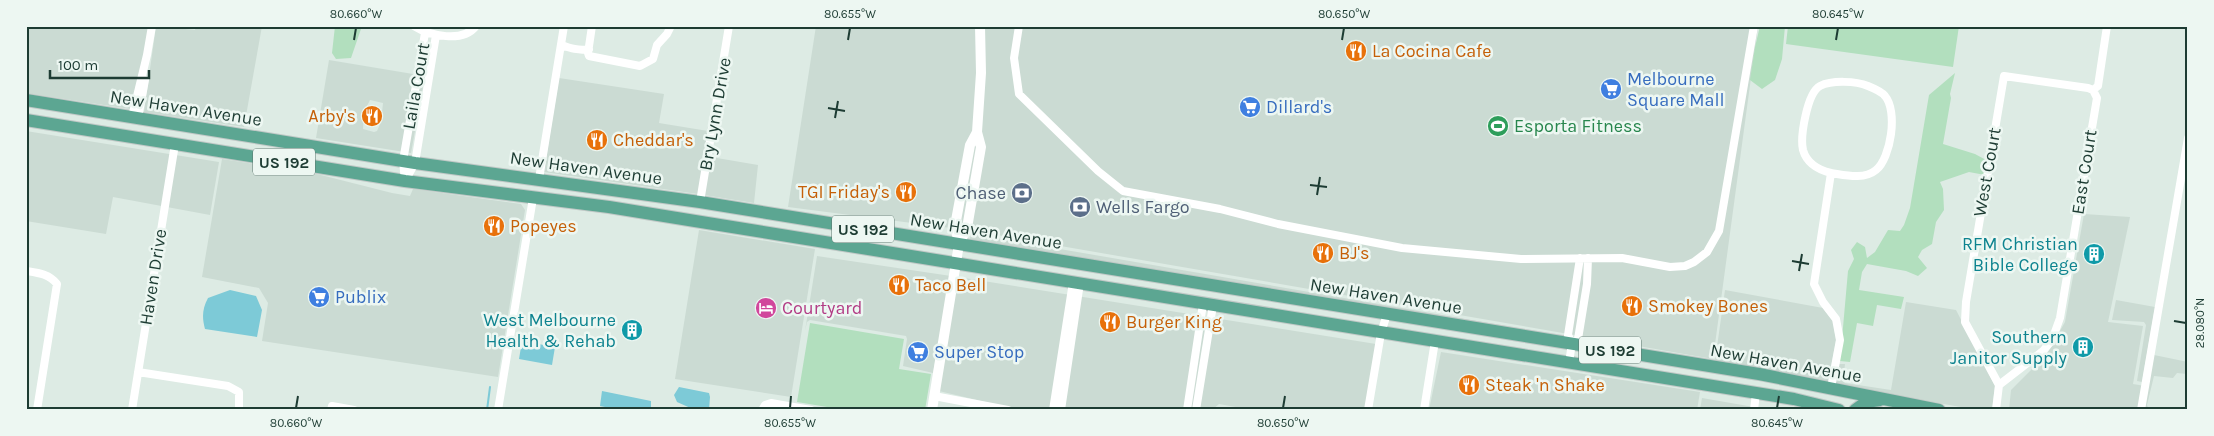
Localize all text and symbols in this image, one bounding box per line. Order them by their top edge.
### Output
text: 80.660°W [330,7,382,21]
text: 80.655°W [824,7,876,21]
text: 80.650°W [1318,7,1370,21]
text: 80.645°W [1812,7,1864,21]
restaurant icon: La Cocina Cafe [1344,39,1368,63]
place label: La Cocina Cafe [1372,40,1492,62]
street label: Laila Court [398,41,435,131]
scale bar [50,48,149,80]
text: 100 m [58,56,98,74]
street label: Bry Lynn Drive [694,56,736,172]
place label: Melbourne Square Mall [1627,68,1724,111]
supermarket icon: Melbourne Square Mall [1599,77,1623,101]
street label: New Haven Avenue [108,85,264,131]
supermarket icon: Dillard's [1238,95,1262,119]
place label: Dillard's [1266,96,1332,118]
restaurant icon: Arby's [360,104,384,128]
place label: Arby's [308,105,356,127]
sports icon: Esporta Fitness [1486,114,1510,138]
place label: Esporta Fitness [1514,115,1642,137]
street label: West Court [1968,125,2006,218]
restaurant icon: Cheddar's [585,128,609,152]
street label: East Court [2066,128,2102,216]
place label: Cheddar's [613,129,694,151]
street label: New Haven Avenue [508,146,664,190]
road number: US 192 [253,148,315,176]
restaurant icon: TGI Friday's [894,180,918,204]
place label: TGI Friday's [798,181,890,203]
bank icon: Chase [1010,181,1034,205]
place label: Chase [955,182,1006,204]
bank icon: Wells Fargo [1068,195,1092,219]
place label: Wells Fargo [1096,196,1190,218]
street label: New Haven Avenue [908,208,1064,254]
restaurant icon: Popeyes [482,214,506,238]
place label: Popeyes [510,215,577,237]
road number: US 192 [832,215,894,242]
street label: Haven Drive [135,227,171,327]
place label: RFM Christian Bible College [1962,233,2078,276]
restaurant icon: BJ's [1311,241,1335,265]
place label: BJ's [1339,242,1369,264]
building icon: RFM Christian Bible College [2082,242,2106,266]
restaurant icon: Taco Bell [887,273,911,297]
street label: New Haven Avenue [1308,273,1464,319]
place label: Taco Bell [915,274,986,296]
supermarket icon: Publix [307,285,331,309]
place label: Publix [335,286,386,308]
restaurant icon: Smokey Bones [1620,294,1644,318]
place label: Smokey Bones [1648,295,1768,317]
hotel icon: Courtyard [754,296,778,320]
place label: Courtyard [782,297,863,319]
text: 28.080°N [2193,298,2207,348]
place label: West Melbourne Health & Rehab [483,309,616,352]
restaurant icon: Burger King [1098,310,1122,334]
place label: Burger King [1126,311,1222,333]
building icon: West Melbourne Health & Rehab [620,318,644,342]
place label: Southern Janitor Supply [1950,326,2068,369]
building icon: Southern Janitor Supply [2071,335,2095,359]
road number: US 192 [1579,336,1641,364]
street label: New Haven Avenue [1709,339,1863,387]
supermarket icon: Super Stop [906,340,930,364]
place label: Super Stop [934,341,1024,363]
restaurant icon: Steak 'n Shake [1457,373,1481,397]
place label: Steak 'n Shake [1485,374,1605,396]
text: 80.660°W [270,416,322,430]
text: 80.655°W [764,416,816,430]
text: 80.650°W [1257,416,1309,430]
text: 80.645°W [1751,416,1803,430]

